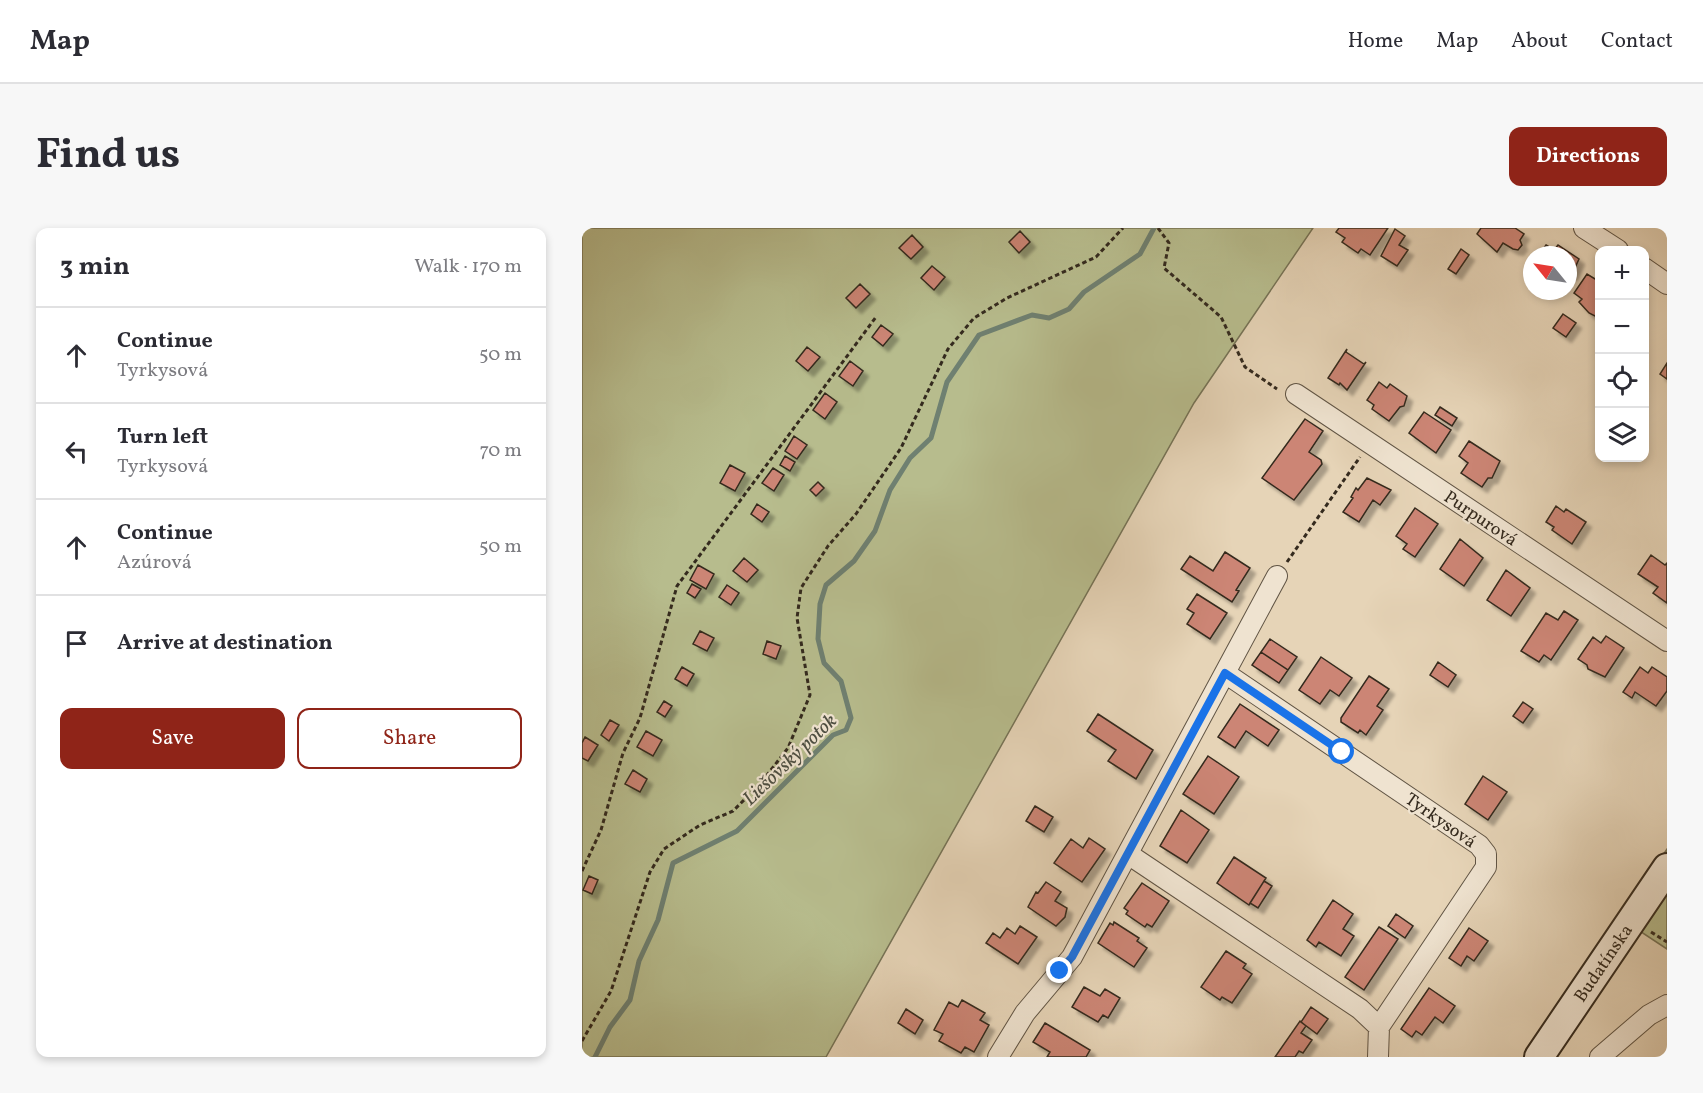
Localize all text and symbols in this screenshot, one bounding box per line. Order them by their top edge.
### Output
text: Map [30,22,90,61]
text: Home [1348,27,1403,56]
text: Map [1436,27,1478,56]
text: About [1511,27,1568,56]
text: Contact [1601,27,1673,56]
text: Find us [36,127,180,186]
button: Directions [1509,127,1667,186]
north arrow [1523,246,1577,300]
map controls [1595,246,1649,462]
button: + [1595,246,1649,300]
text: 3 min [60,249,130,285]
text: Walk · 170 m [414,253,522,281]
button: − [1595,300,1649,354]
text: Continue [117,326,213,357]
icon: ahead [60,339,93,372]
text: 50 m [479,341,522,369]
button: locate [1595,354,1649,408]
text: Tyrkysová [117,357,208,385]
button: layers [1595,408,1649,462]
text: Turn left [117,422,208,453]
icon: left [60,435,93,468]
text: 70 m [479,437,522,465]
text: Tyrkysová [117,453,208,481]
street label: Purpurová [1438,485,1522,553]
text: Continue [117,518,213,549]
icon: ahead [60,531,93,564]
text: 50 m [479,533,522,561]
text: Azúrová [117,549,192,577]
icon: arrive [60,627,93,660]
text: Arrive at destination [117,628,333,659]
button: Save [60,708,285,769]
button: Share [297,708,522,769]
water label: Liešovský potok [737,708,844,813]
route start [1328,738,1354,764]
street label: Tyrkysová [1399,787,1481,855]
street label: Budatínska [1569,920,1640,1008]
route end [1046,957,1072,983]

